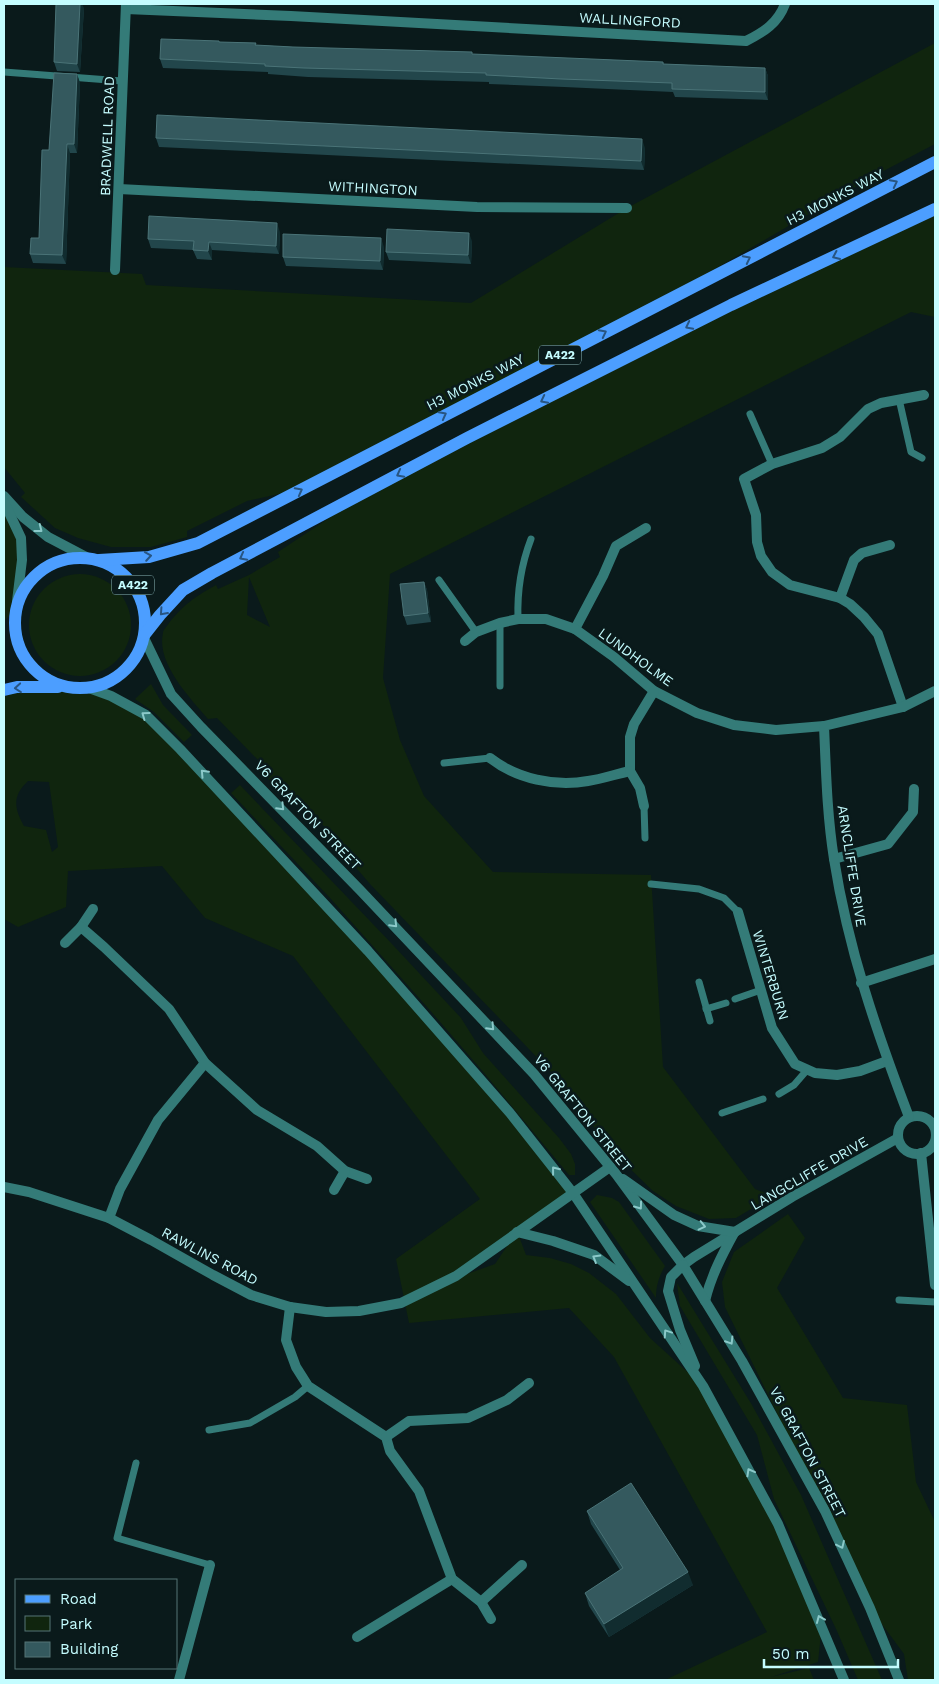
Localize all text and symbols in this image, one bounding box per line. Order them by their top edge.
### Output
street label: WALLINGFORD [579,9,681,31]
street label: BRADWELL ROAD [97,76,117,196]
street label: H3 MONKS WAY [783,165,887,229]
street label: WITHINGTON [328,178,418,198]
one-way arrow [889,179,898,189]
one-way arrow [832,250,841,260]
one-way arrow [742,255,751,265]
one-way arrow [685,320,694,330]
one-way arrow [598,329,607,339]
road number: A422 [539,346,581,364]
street label: H3 MONKS WAY [423,350,527,414]
one-way arrow [540,394,549,404]
one-way arrow [438,411,447,421]
one-way arrow [396,468,405,478]
one-way arrow [294,487,303,497]
one-way arrow [33,524,42,532]
one-way arrow [239,551,248,561]
one-way arrow [143,552,152,562]
road number: A422 [112,576,154,594]
one-way arrow [159,606,168,615]
street label: LUNDHOLME [596,625,677,689]
one-way arrow [14,682,22,693]
one-way arrow [142,713,151,721]
street label: V6 GRAFTON STREET [252,757,365,873]
one-way arrow [201,770,210,779]
one-way arrow [275,802,284,811]
street label: ARNCLIFFE DRIVE [834,804,870,928]
one-way arrow [388,919,397,928]
street label: WINTERBURN [750,928,792,1022]
one-way arrow [485,1021,494,1030]
street label: V6 GRAFTON STREET [531,1051,635,1175]
street label: LANGCLIFFE DRIVE [748,1133,870,1213]
one-way arrow [552,1167,560,1176]
one-way arrow [633,1200,642,1210]
one-way arrow [697,1220,706,1231]
street label: RAWLINS ROAD [159,1224,261,1288]
one-way arrow [593,1255,602,1265]
one-way arrow [664,1329,673,1338]
one-way arrow [723,1335,733,1344]
street label: V6 GRAFTON STREET [767,1384,850,1521]
one-way arrow [746,1469,756,1478]
one-way arrow [834,1540,845,1549]
legend [15,1579,178,1669]
text: Road [60,1590,97,1608]
text: Park [60,1615,93,1633]
one-way arrow [815,1615,826,1624]
scale bar [764,1636,898,1668]
text: Building [60,1640,118,1658]
text: 50 m [772,1645,809,1663]

